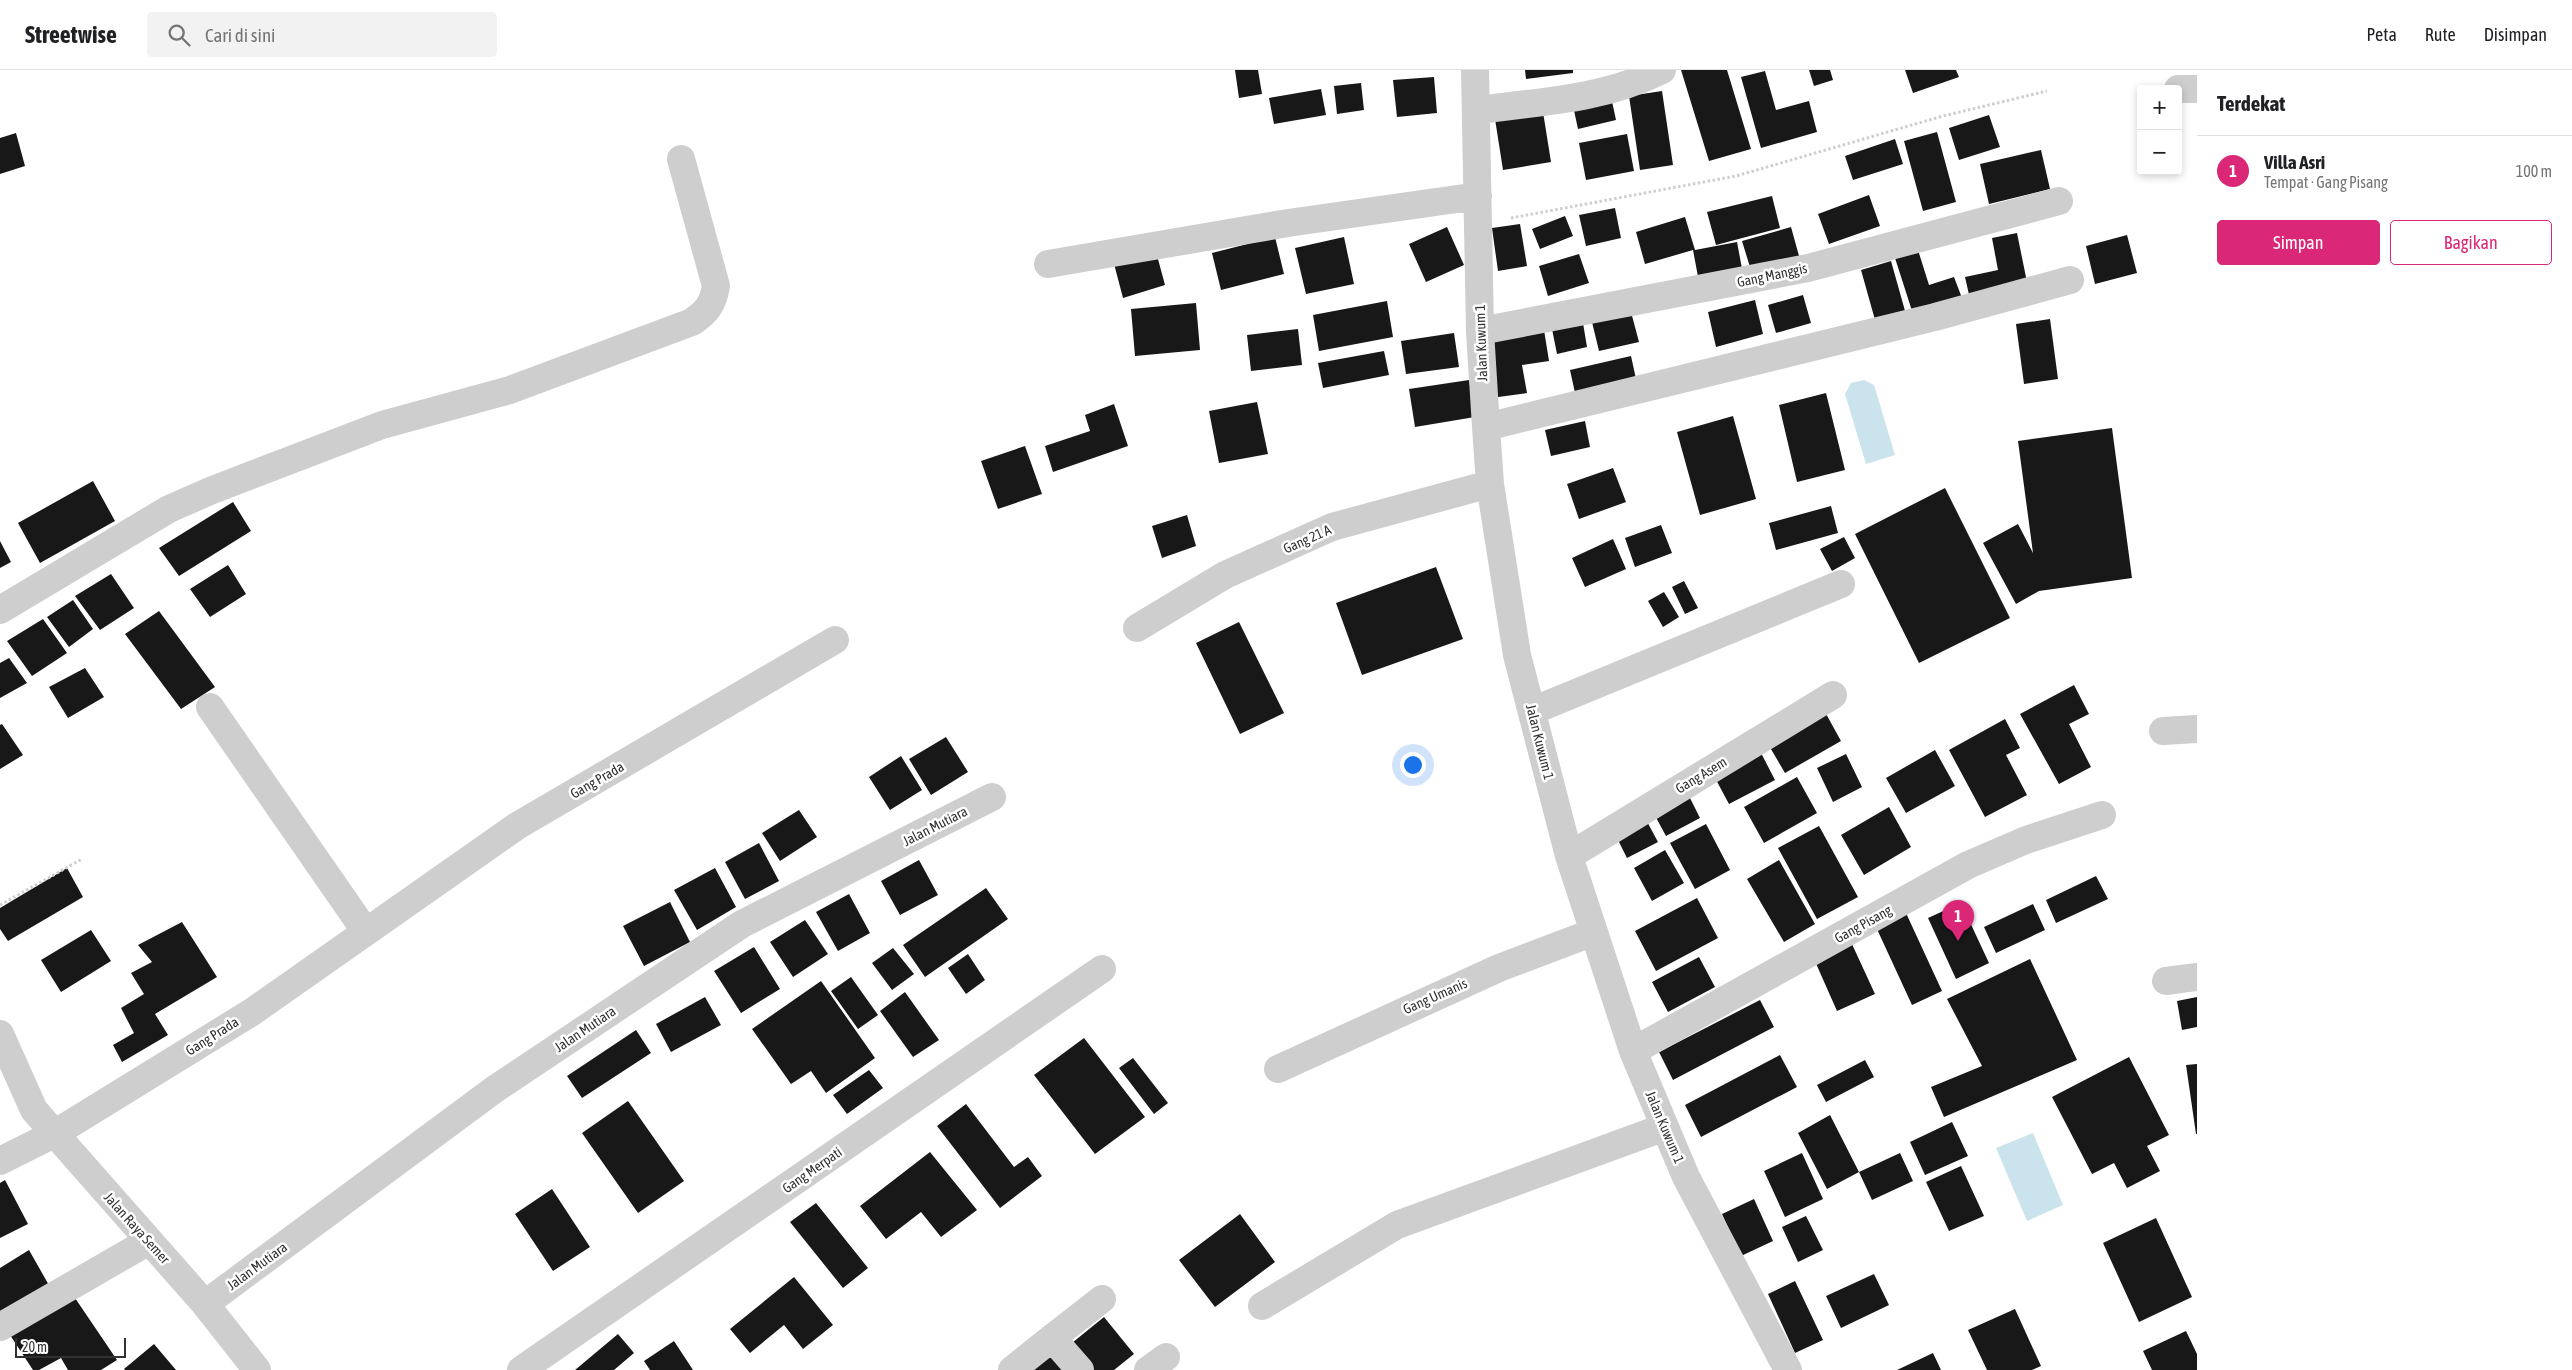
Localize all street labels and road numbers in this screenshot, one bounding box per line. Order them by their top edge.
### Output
street label: Gang Manggis [1735,260,1809,290]
street label: Jalan Kuwum 1 [1472,304,1490,382]
street label: Gang 21 A [1281,521,1333,557]
street label: Jalan Kuwum 1 [1523,703,1557,781]
street label: Gang Asem [1672,753,1730,797]
street label: Gang Prada [567,758,627,802]
street label: Jalan Mutiara [900,803,970,849]
street label: Gang Pisang [1832,902,1894,946]
street label: Gang Umanis [1400,975,1470,1017]
street label: Jalan Mutiara [551,1003,619,1055]
street label: Gang Prada [183,1014,241,1058]
street label: Jalan Kuwum 1 [1643,1088,1687,1166]
street label: Gang Merpati [779,1144,845,1196]
street label: Jalan Raya Semer [101,1189,174,1268]
street label: Jalan Mutiara [224,1239,290,1293]

